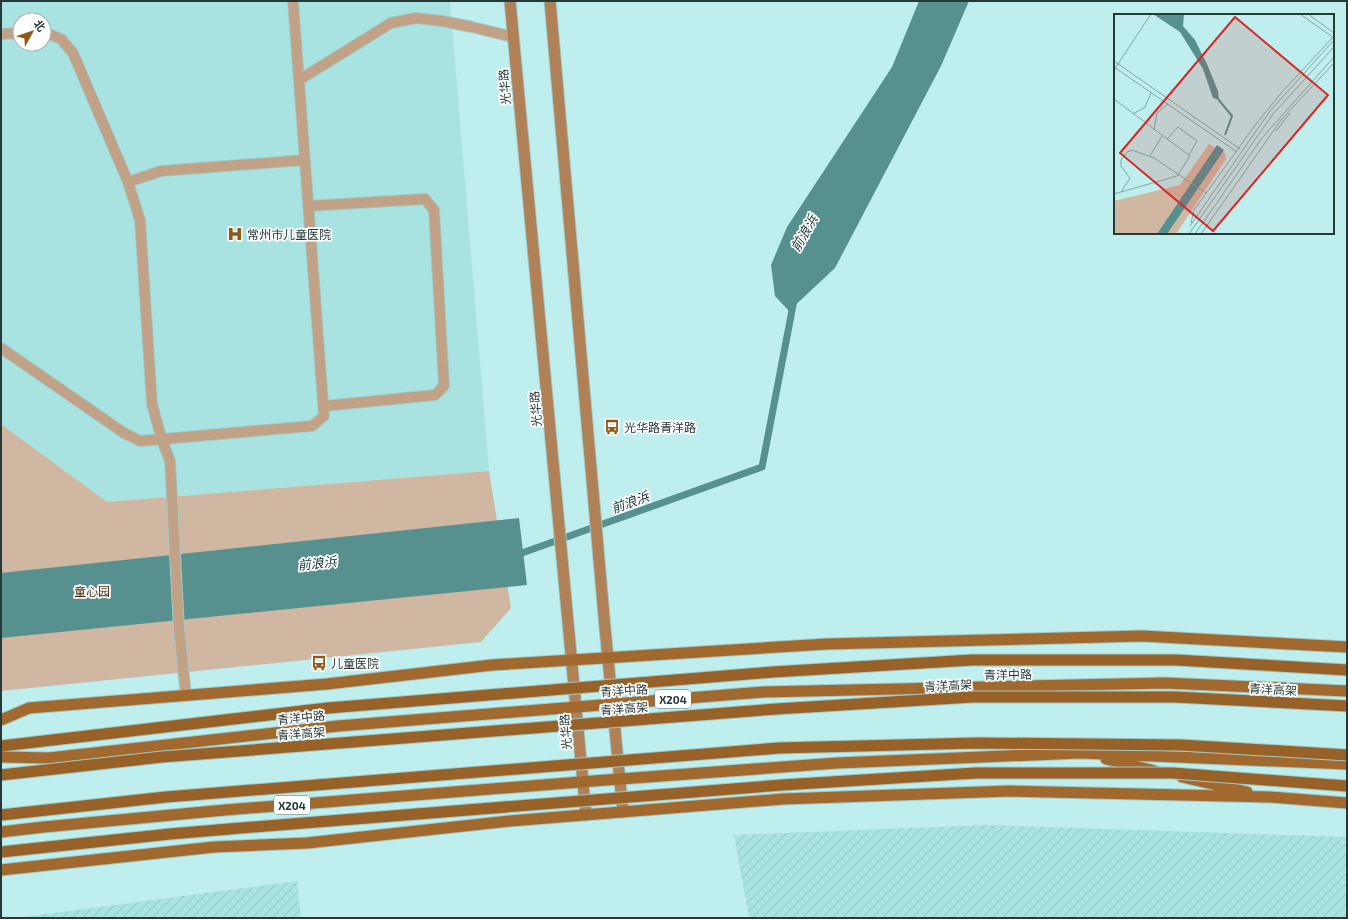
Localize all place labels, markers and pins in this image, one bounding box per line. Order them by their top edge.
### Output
hospital icon: 常州市儿童医院 [226,225,244,243]
place label: 常州市儿童医院 [247,227,331,241]
bus stop icon: 光华路青洋路 [603,418,621,436]
place label: 光华路青洋路 [624,420,696,434]
bus stop icon: 儿童医院 [310,654,328,672]
place label: 儿童医院 [331,656,379,670]

